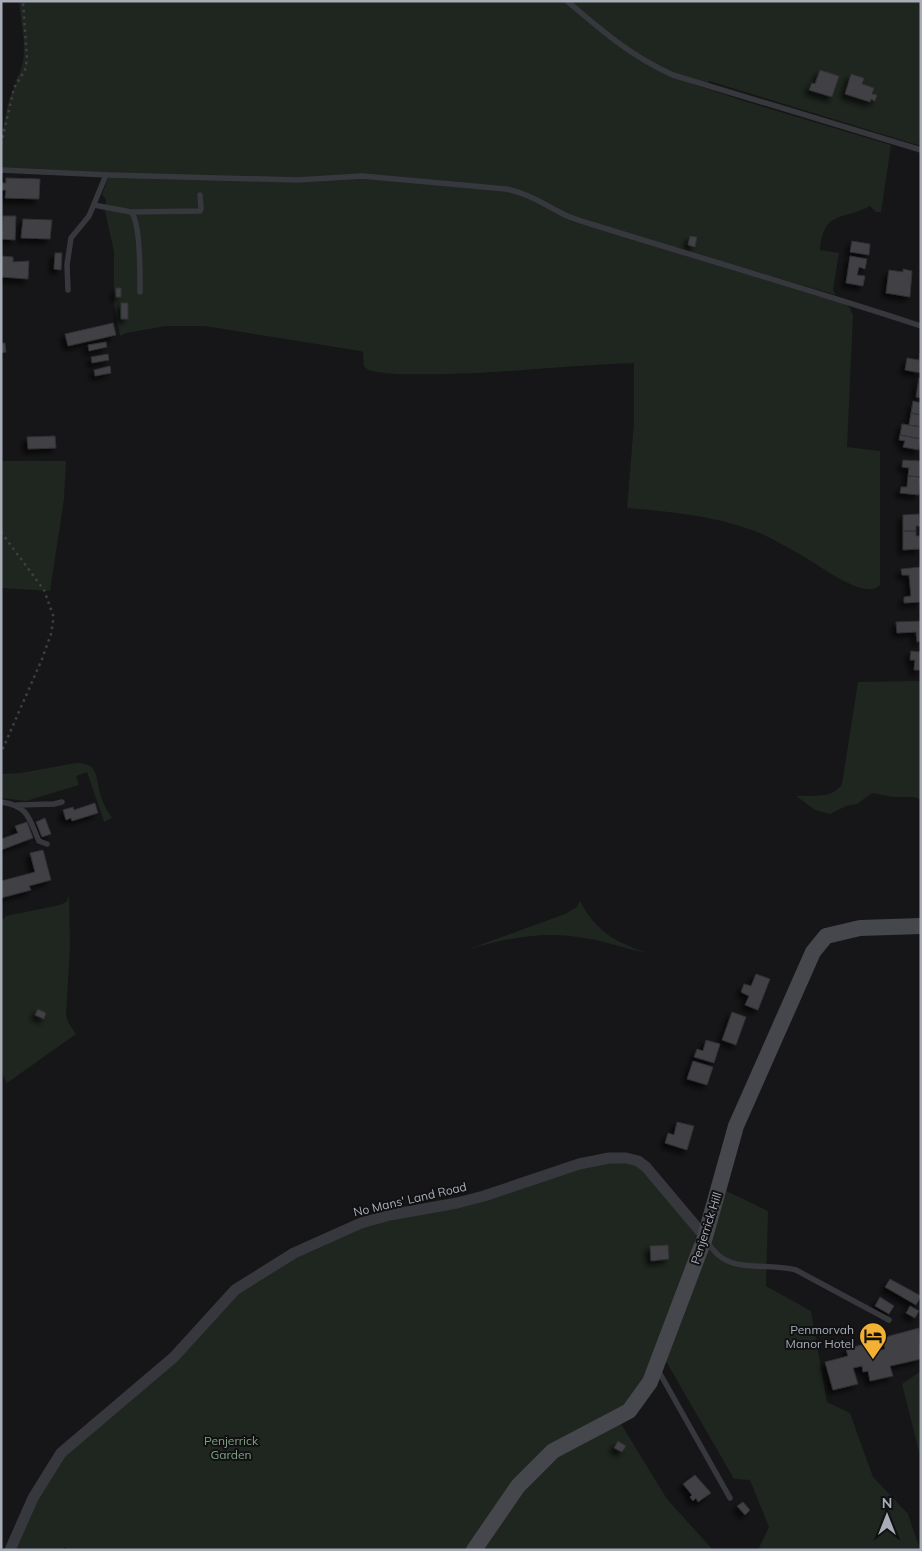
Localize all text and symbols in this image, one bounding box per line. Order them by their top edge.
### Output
street label: No Mans' Land Road [352,1179,468,1219]
street label: Penjerrick Hill [687,1190,725,1266]
hotel icon: Penmorvah Manor Hotel [858,1321,888,1360]
place label: Penmorvah Manor Hotel [786,1322,854,1351]
park label: Penjerrick Garden [204,1433,259,1462]
north arrow [862,1491,912,1541]
text: N [882,1494,892,1512]

